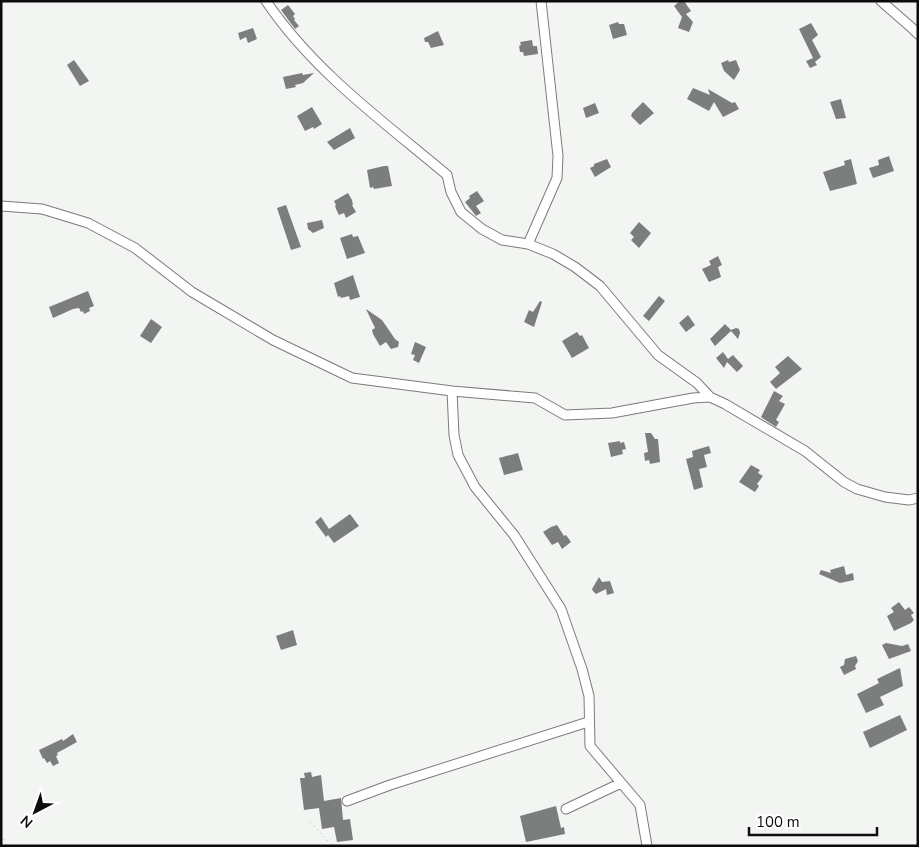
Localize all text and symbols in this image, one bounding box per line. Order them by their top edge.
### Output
north arrow [10,787,60,837]
scale bar [749,804,876,836]
text: N [17,811,37,832]
text: 100 m [756,812,800,832]

